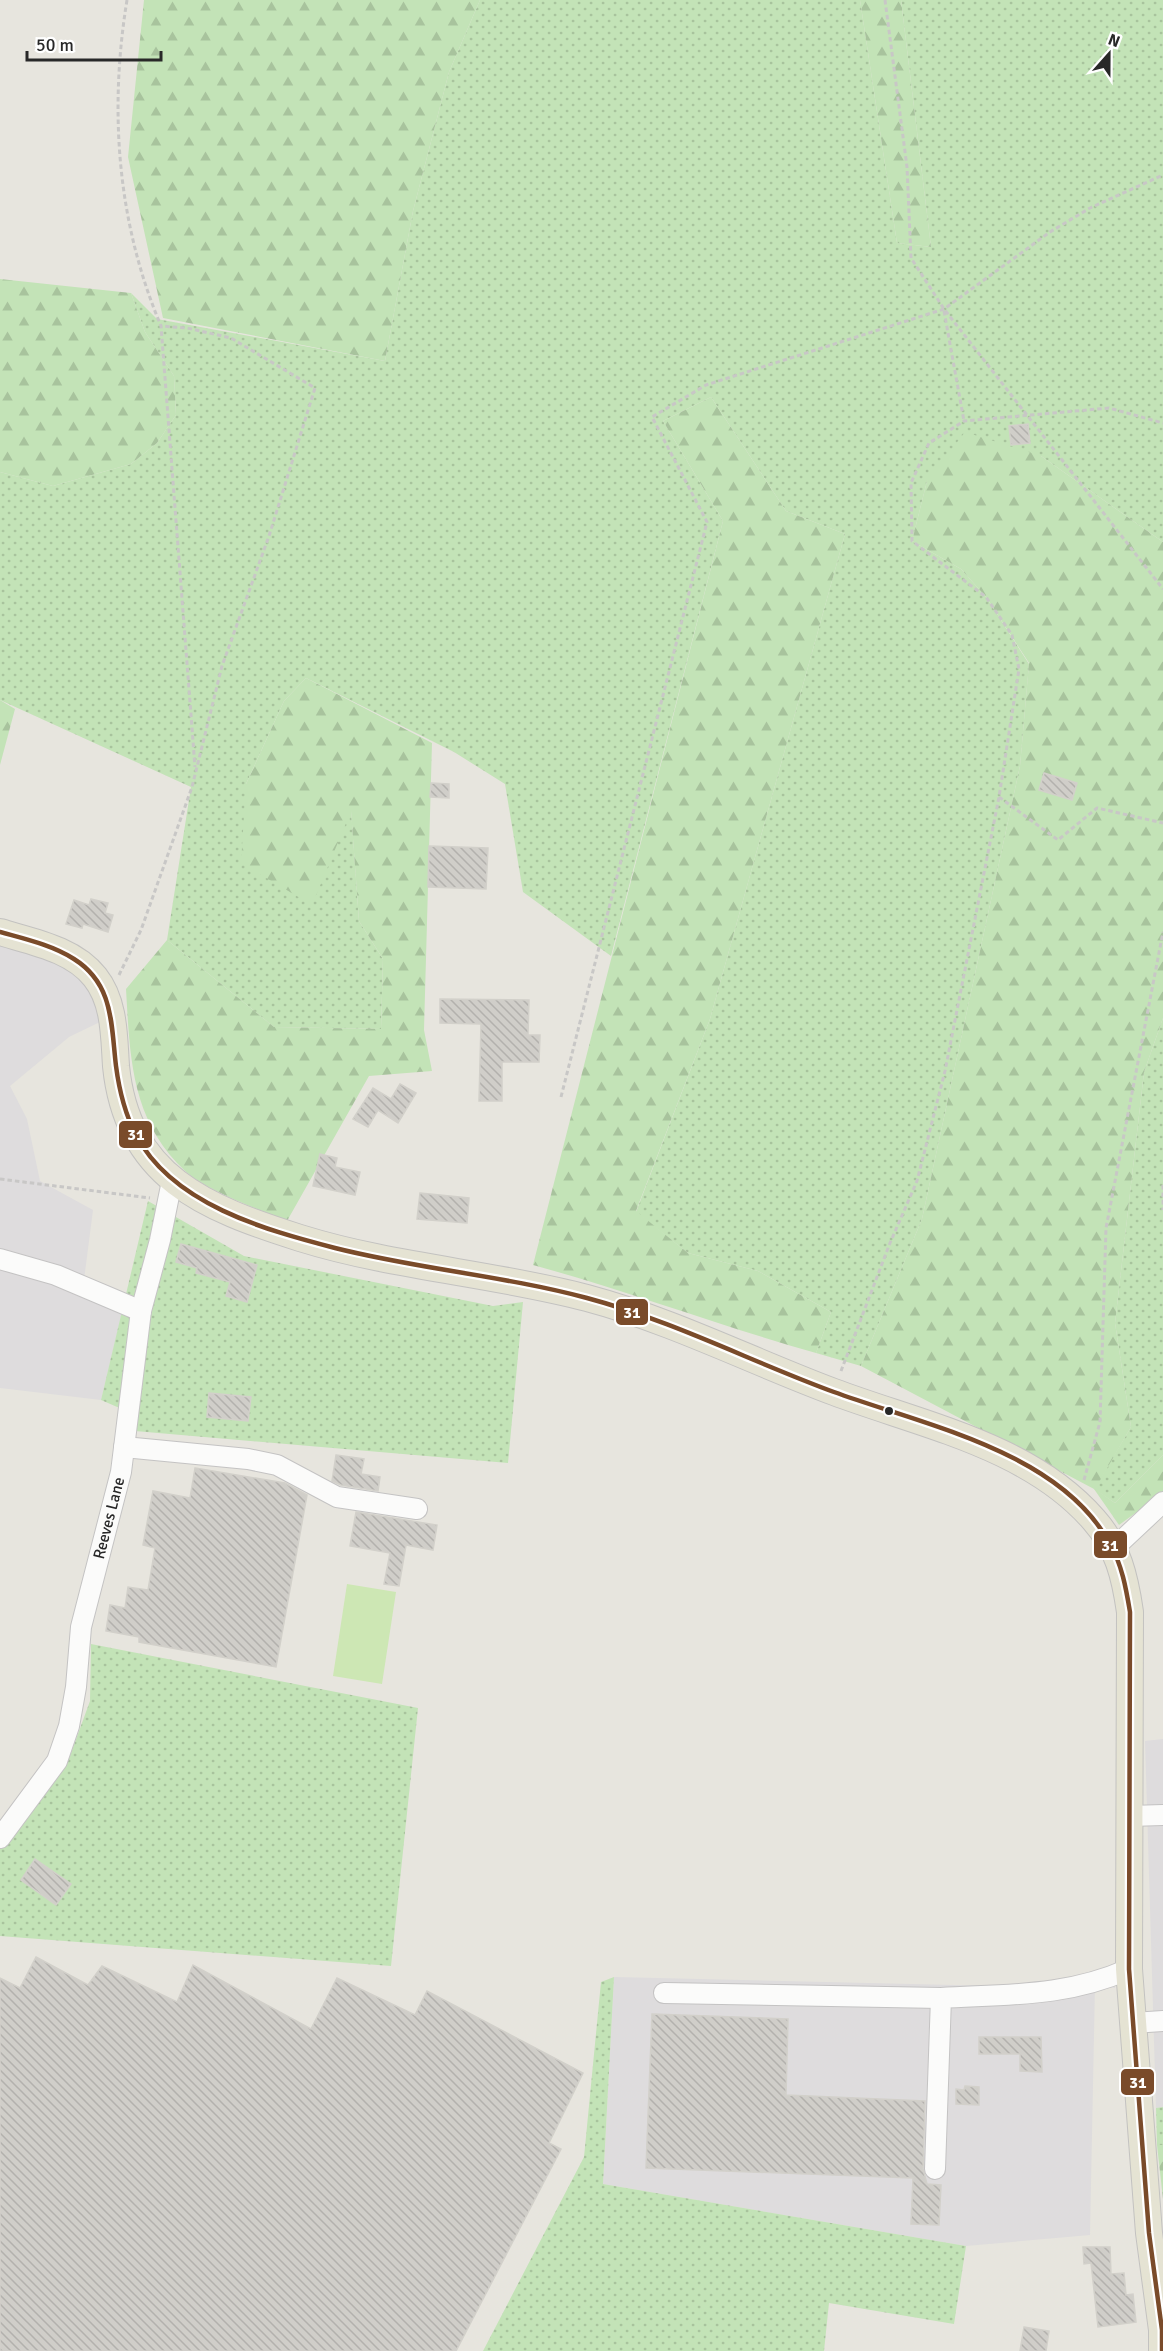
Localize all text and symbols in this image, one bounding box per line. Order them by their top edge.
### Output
scale bar [27,24,160,62]
north arrow [1079,24,1139,84]
text: N [1105,30,1123,52]
text: 50 m [36,34,74,56]
line badge: 31 [118,1120,153,1149]
text: 31 [127,1125,145,1145]
line badge: 31 [615,1298,649,1326]
text: 31 [623,1303,641,1323]
unlabelled marker [883,1405,895,1417]
street label: Reeves Lane [89,1475,129,1561]
line badge: 31 [1093,1530,1128,1559]
text: 31 [1101,1536,1119,1556]
line badge: 31 [1120,2068,1155,2096]
text: 31 [1129,2073,1147,2093]

